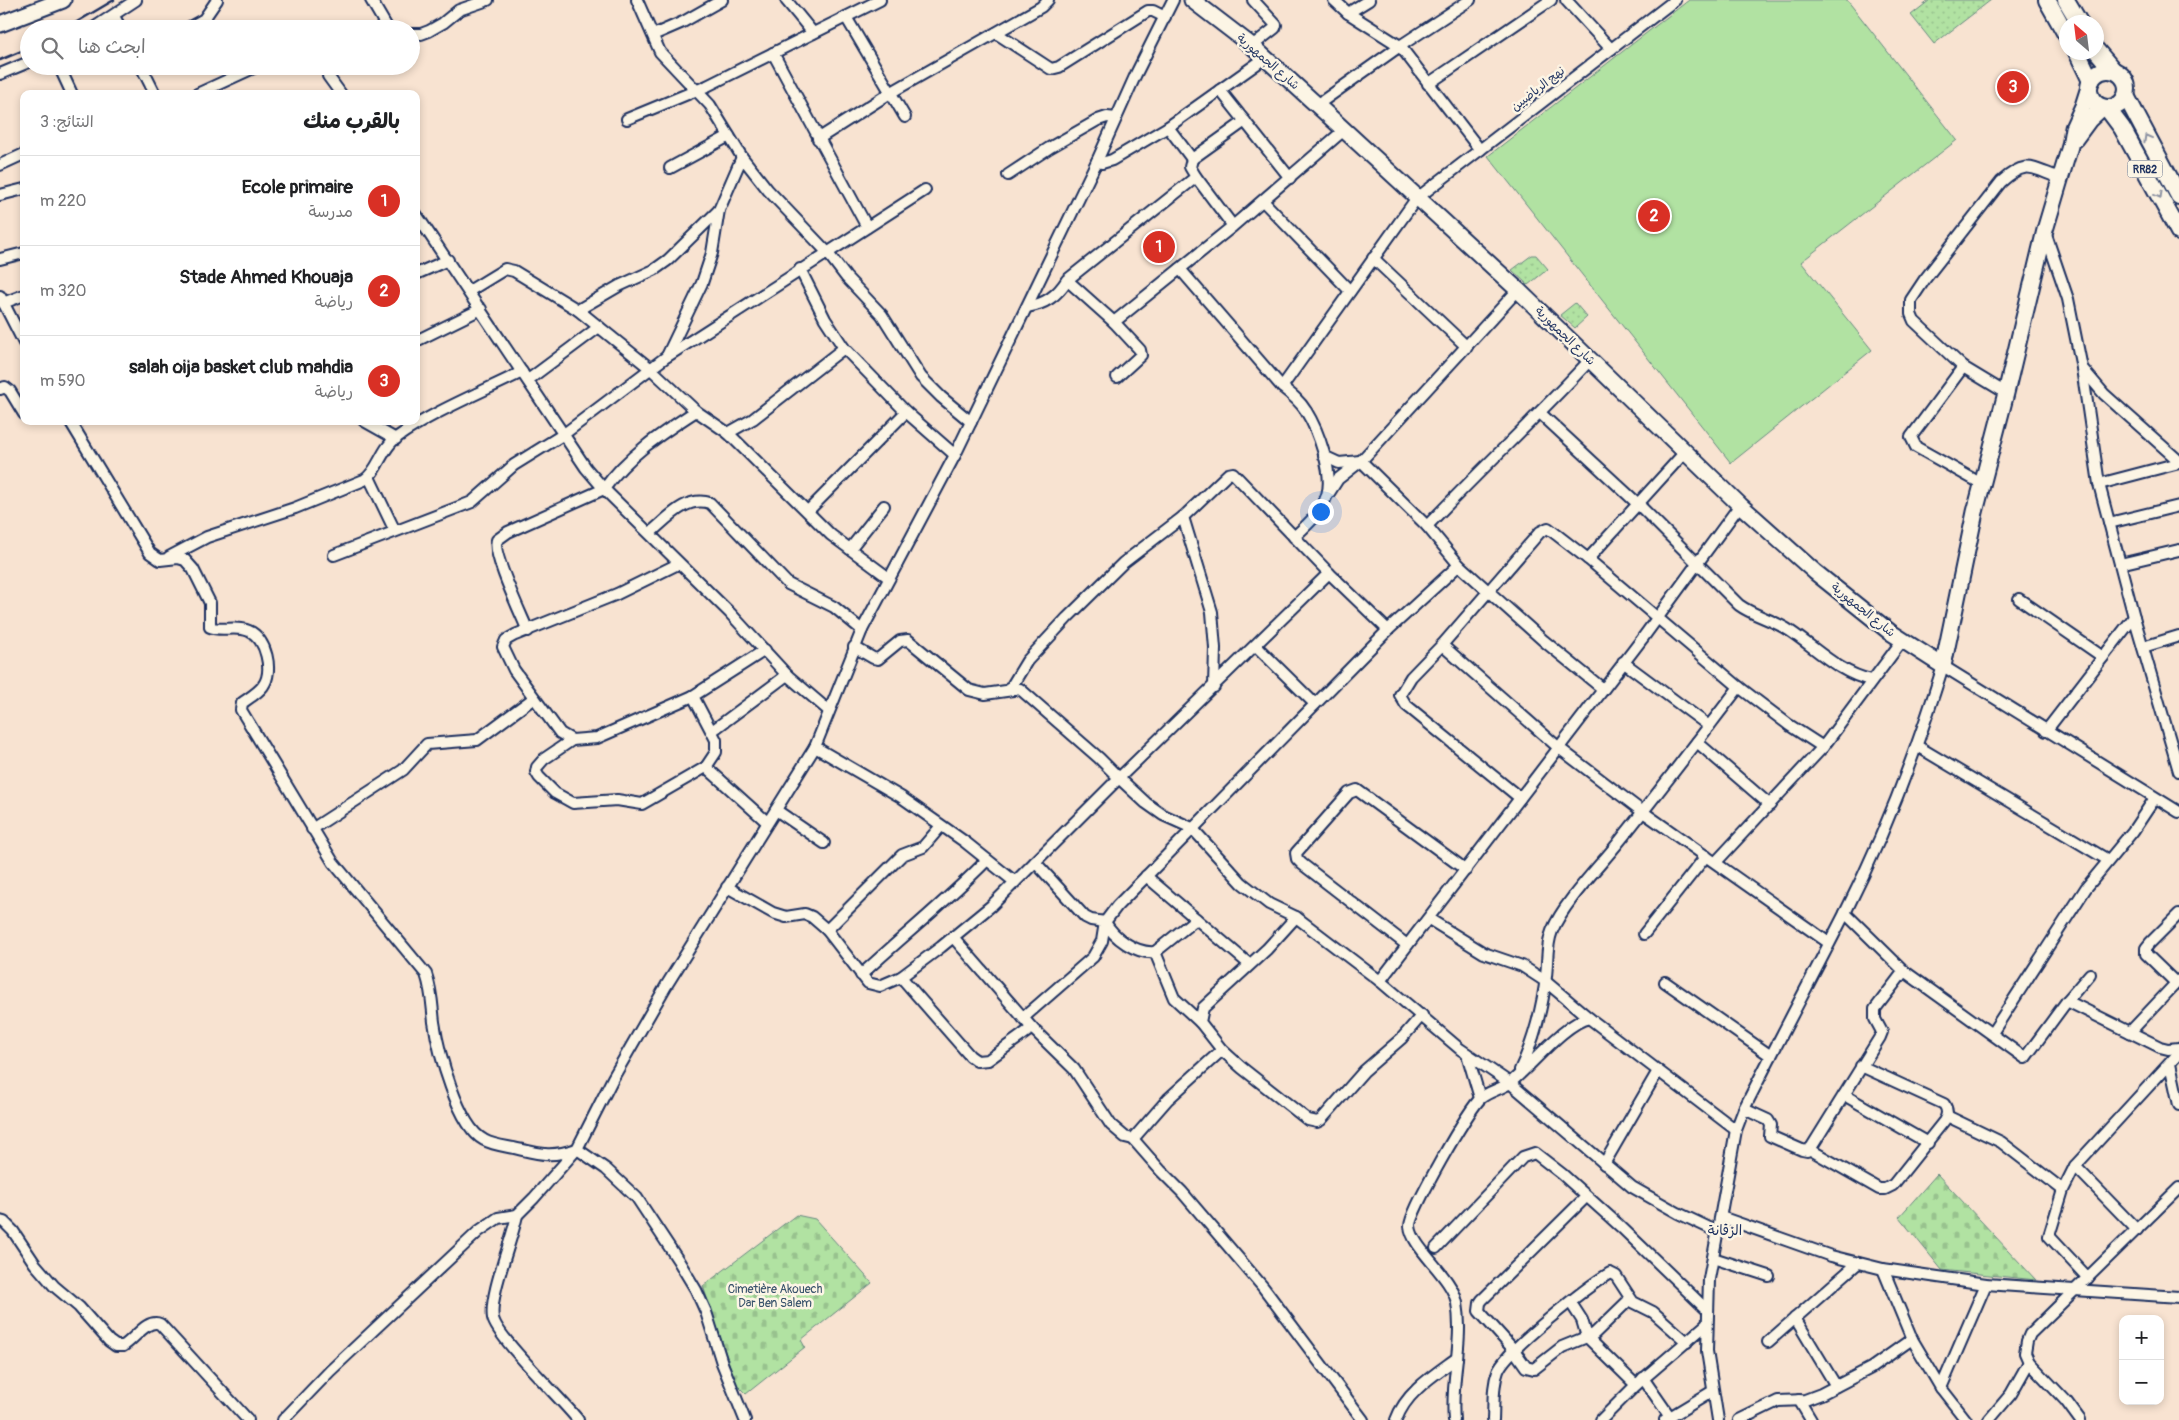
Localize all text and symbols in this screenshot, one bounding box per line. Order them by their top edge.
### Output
north arrow [2059,15,2104,60]
search box [20,20,420,75]
street label: شارع الجمهورية [1233,31,1302,94]
icon: search [38,34,66,62]
text: ابحث هنا [78,35,146,59]
street label: نهج الرياضيين [1508,63,1568,115]
pin: 3 [1997,68,2029,106]
text: بالقرب منك [303,108,400,135]
text: النتائج: 3 [40,112,94,132]
one-way arrow [2143,134,2153,143]
road number: RR82 [2128,160,2162,178]
text: Ecole primaire [242,175,353,199]
one-way arrow [2153,190,2163,199]
text: 220 m [40,191,87,211]
text: 1 [381,191,387,211]
pin: 2 [1638,197,1670,235]
text: مدرسة [308,202,353,222]
pin: 1 [1143,228,1175,266]
text: Stade Ahmed Khouaja [179,265,353,289]
text: 320 m [40,281,87,301]
text: 2 [380,281,388,301]
text: رياضة [315,292,353,312]
street label: شارع الجمهورية [1531,304,1598,369]
text: salah oija basket club mahdia [129,355,353,379]
text: 590 m [40,371,86,391]
text: 3 [380,371,388,391]
text: رياضة [315,382,353,402]
your location [1308,499,1334,525]
street label: شارع الجمهورية [1827,580,1898,641]
district label: الزقانة [1708,1222,1742,1239]
park label: Cimetière Akouech Dar Ben Salem [728,1282,823,1311]
map controls [2119,1315,2164,1405]
button: + [2119,1315,2164,1360]
button: − [2119,1360,2164,1405]

